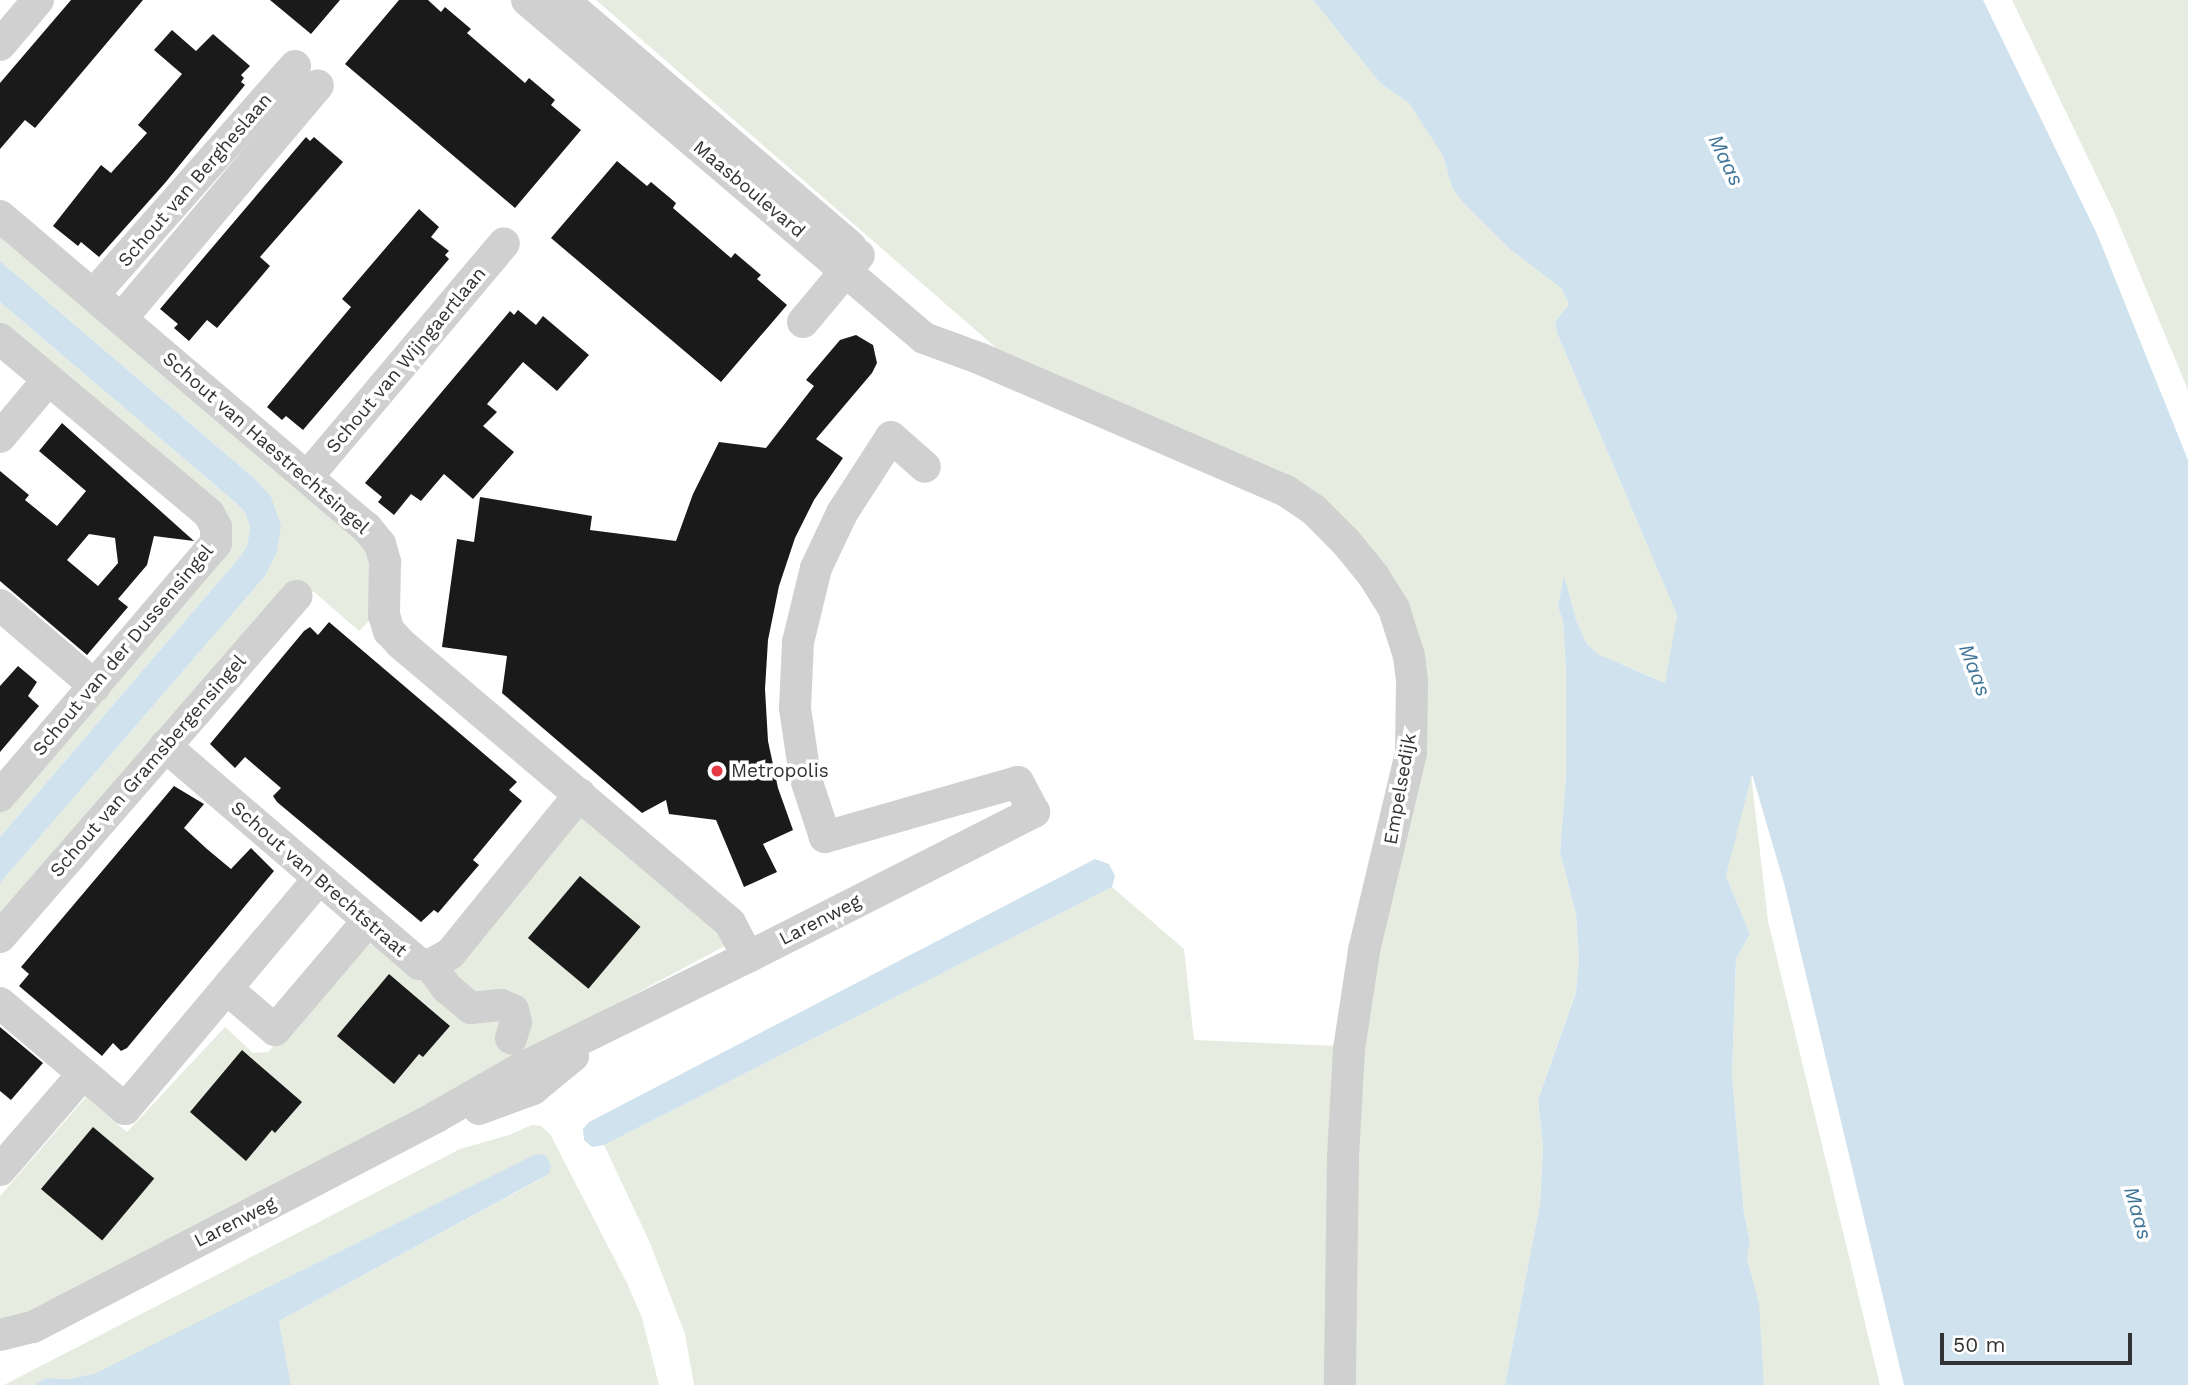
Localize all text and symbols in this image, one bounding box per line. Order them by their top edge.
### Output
street label: Schout van Bergheslaan [113,88,277,272]
water label: Maas [1703,130,1749,190]
street label: Maasboulevard [688,136,810,242]
street label: Schout van Wijngaertlaan [321,262,491,458]
street label: Schout van Haestrechtsingel [158,347,374,539]
street label: Schout van der Dussensingel [28,539,218,761]
water label: Maas [1954,640,1996,700]
street label: Schout van Gramsbergensingel [45,650,251,882]
street label: Empelsedijk [1379,732,1421,846]
place label: Metropolis [731,760,829,782]
marker: Metropolis [709,763,725,779]
street label: Schout van Brechtstraat [226,796,412,962]
street label: Larenweg [775,890,865,950]
water label: Maas [2118,1184,2158,1242]
street label: Larenweg [190,1192,280,1252]
scale bar [1943,1318,2136,1362]
text: 50 m [1953,1332,2005,1357]

